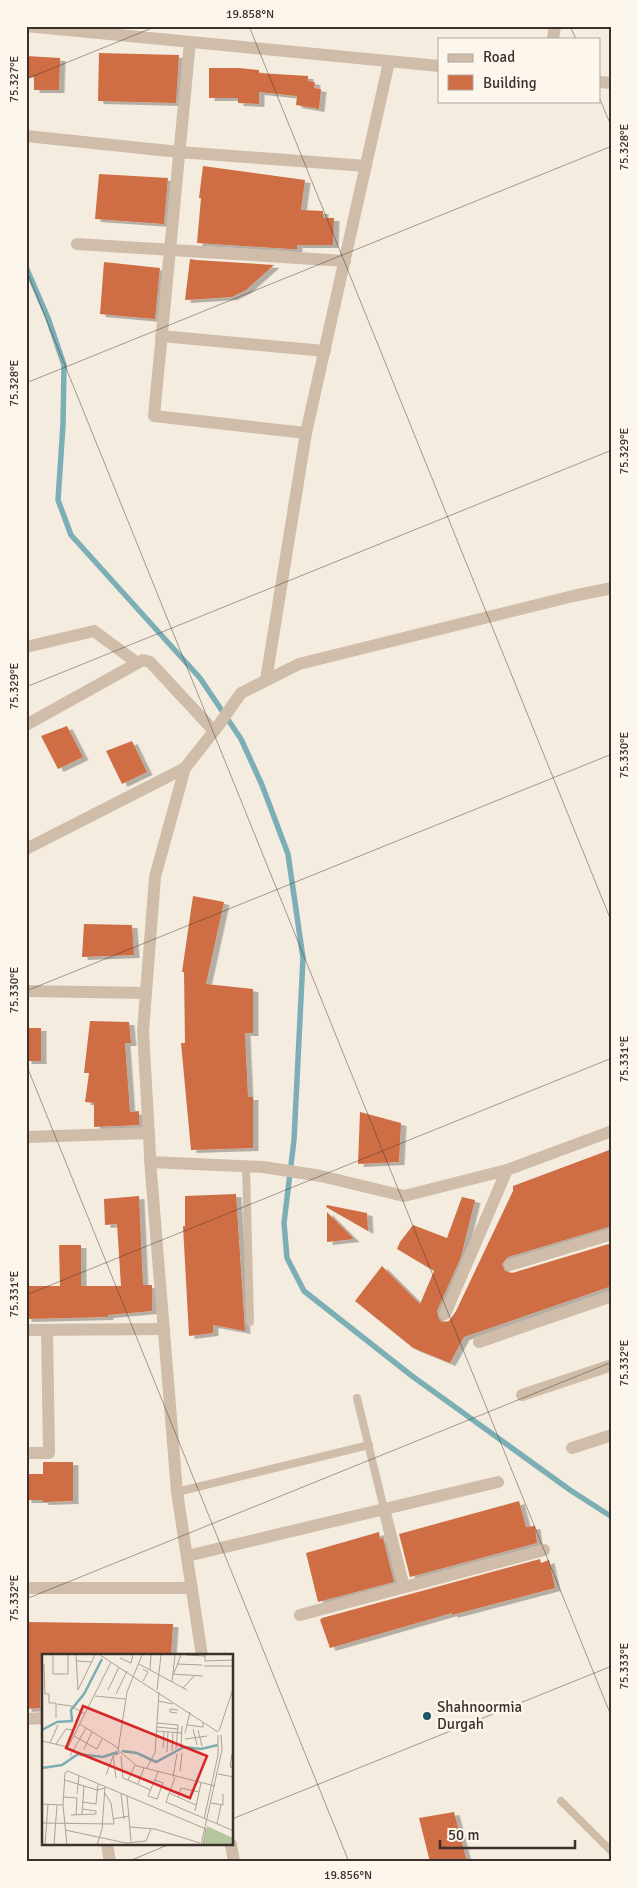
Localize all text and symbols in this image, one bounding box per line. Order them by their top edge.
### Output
text: 19.858°N [226,7,274,22]
legend [438,38,600,102]
text: Road [483,48,515,66]
text: 75.327°E [7,55,22,102]
text: Building [483,74,537,92]
text: 75.328°E [617,123,632,170]
text: 75.328°E [7,359,22,406]
text: 75.329°E [617,427,632,474]
text: 75.329°E [7,662,22,709]
text: 75.330°E [617,731,632,778]
text: 75.330°E [7,966,22,1013]
text: 75.331°E [617,1035,632,1082]
text: 75.331°E [7,1270,22,1317]
text: 75.332°E [617,1339,632,1386]
text: 75.332°E [7,1574,22,1621]
text: 75.333°E [617,1642,632,1689]
inset map [42,1654,234,1846]
place label: Shahnoormia Durgah [437,1698,522,1733]
marker: Shahnoormia Durgah [421,1710,433,1722]
scale bar [440,1818,576,1850]
text: 50 m [448,1826,479,1844]
text: 19.856°N [324,1868,372,1883]

